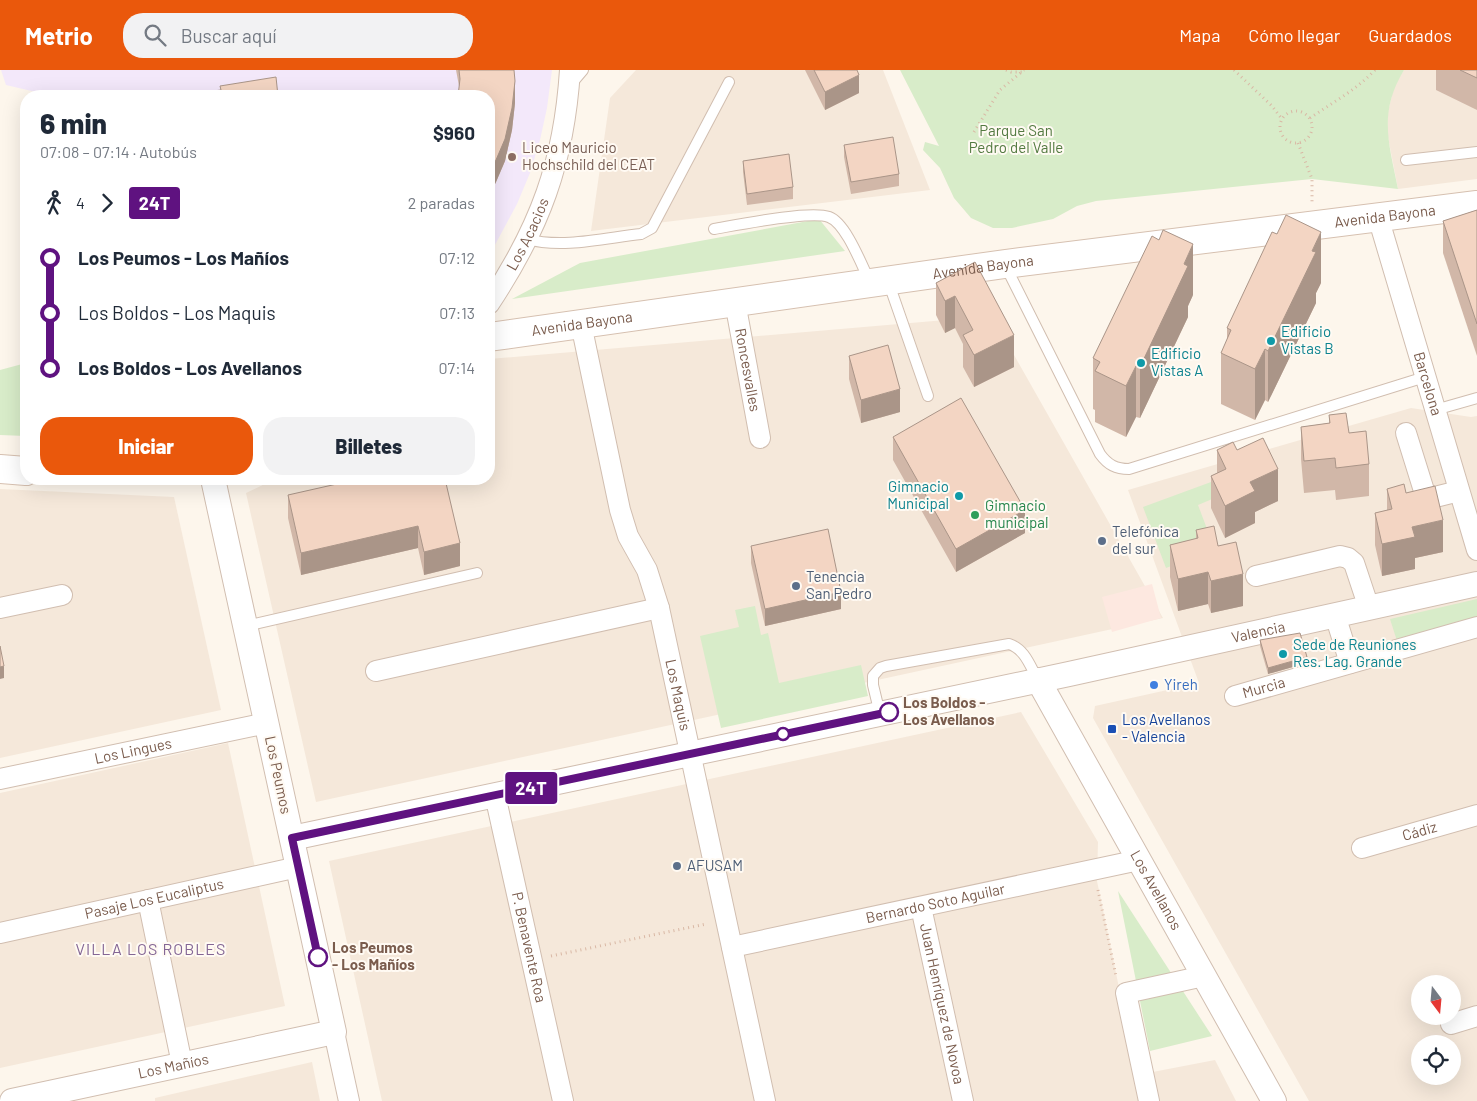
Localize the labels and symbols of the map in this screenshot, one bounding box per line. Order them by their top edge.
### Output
park label: Parque San Pedro del Valle [969,121,1063,156]
place label: Liceo Mauricio Hochschild del CEAT [522,138,655,173]
marker: Liceo Mauricio Hochschild del CEAT [506,151,518,163]
street label: Los Acacios [502,195,552,273]
street label: Avenida Bayona [1333,200,1436,231]
street label: Avenida Bayona [931,251,1035,282]
street label: Avenida Bayona [530,307,634,339]
place label: Edificio Vistas B [1281,322,1334,357]
street label: Roncesvalles [732,327,765,413]
marker: Edificio Vistas B [1265,335,1277,347]
place label: Edificio Vistas A [1151,344,1203,379]
street label: Barcelona [1411,350,1447,417]
marker: Edificio Vistas A [1135,357,1147,369]
place label: Gimnacio Municipal [887,477,949,512]
marker: Gimnacio Municipal [953,490,965,502]
place label: Gimnacio municipal [985,496,1048,531]
marker: Gimnacio municipal [969,509,981,521]
place label: Telefónica del sur [1112,522,1179,557]
marker: Telefónica del sur [1096,535,1108,547]
place label: Tenencia San Pedro [806,567,872,602]
marker: Tenencia San Pedro [790,580,802,592]
street label: Valencia [1230,617,1287,646]
place label: Sede de Reuniones Res. Lag. Grande [1293,635,1416,670]
marker: Sede de Reuniones Res. Lag. Grande [1277,648,1289,660]
street label: Los Maquis [662,657,695,732]
street label: Murcia [1240,672,1287,701]
place label: Yireh [1164,675,1198,693]
marker: Yireh [1148,679,1160,691]
place label: Los Boldos - Los Avellanos [903,693,995,728]
marker: Los Boldos - Los Avellanos [879,702,899,722]
place label: Los Avellanos - Valencia [1122,710,1210,745]
marker: Los Avellanos - Valencia [1106,723,1118,735]
unlabelled marker [776,727,790,741]
street label: Los Lingues [93,733,173,767]
street label: Los Peumos [262,734,296,815]
line badge: 24T [502,772,560,804]
street label: Cádiz [1400,817,1439,844]
street label: Los Avellanos [1127,847,1186,933]
place label: AFUSAM [687,856,743,874]
marker: AFUSAM [671,860,683,872]
street label: Pasaje Los Eucaliptus [83,874,225,922]
street label: Bernardo Soto Aguilar [864,879,1007,926]
street label: P. Benavente Roa [509,890,551,1004]
street label: Juan Henríquez de Novoa [917,921,969,1086]
place label: Los Peumos - Los Mañíos [332,938,415,973]
district label: VILLA LOS ROBLES [76,939,226,958]
marker: Los Peumos - Los Mañíos [308,947,328,967]
north arrow [1411,975,1461,1025]
street label: Los Mañíos [136,1049,210,1082]

